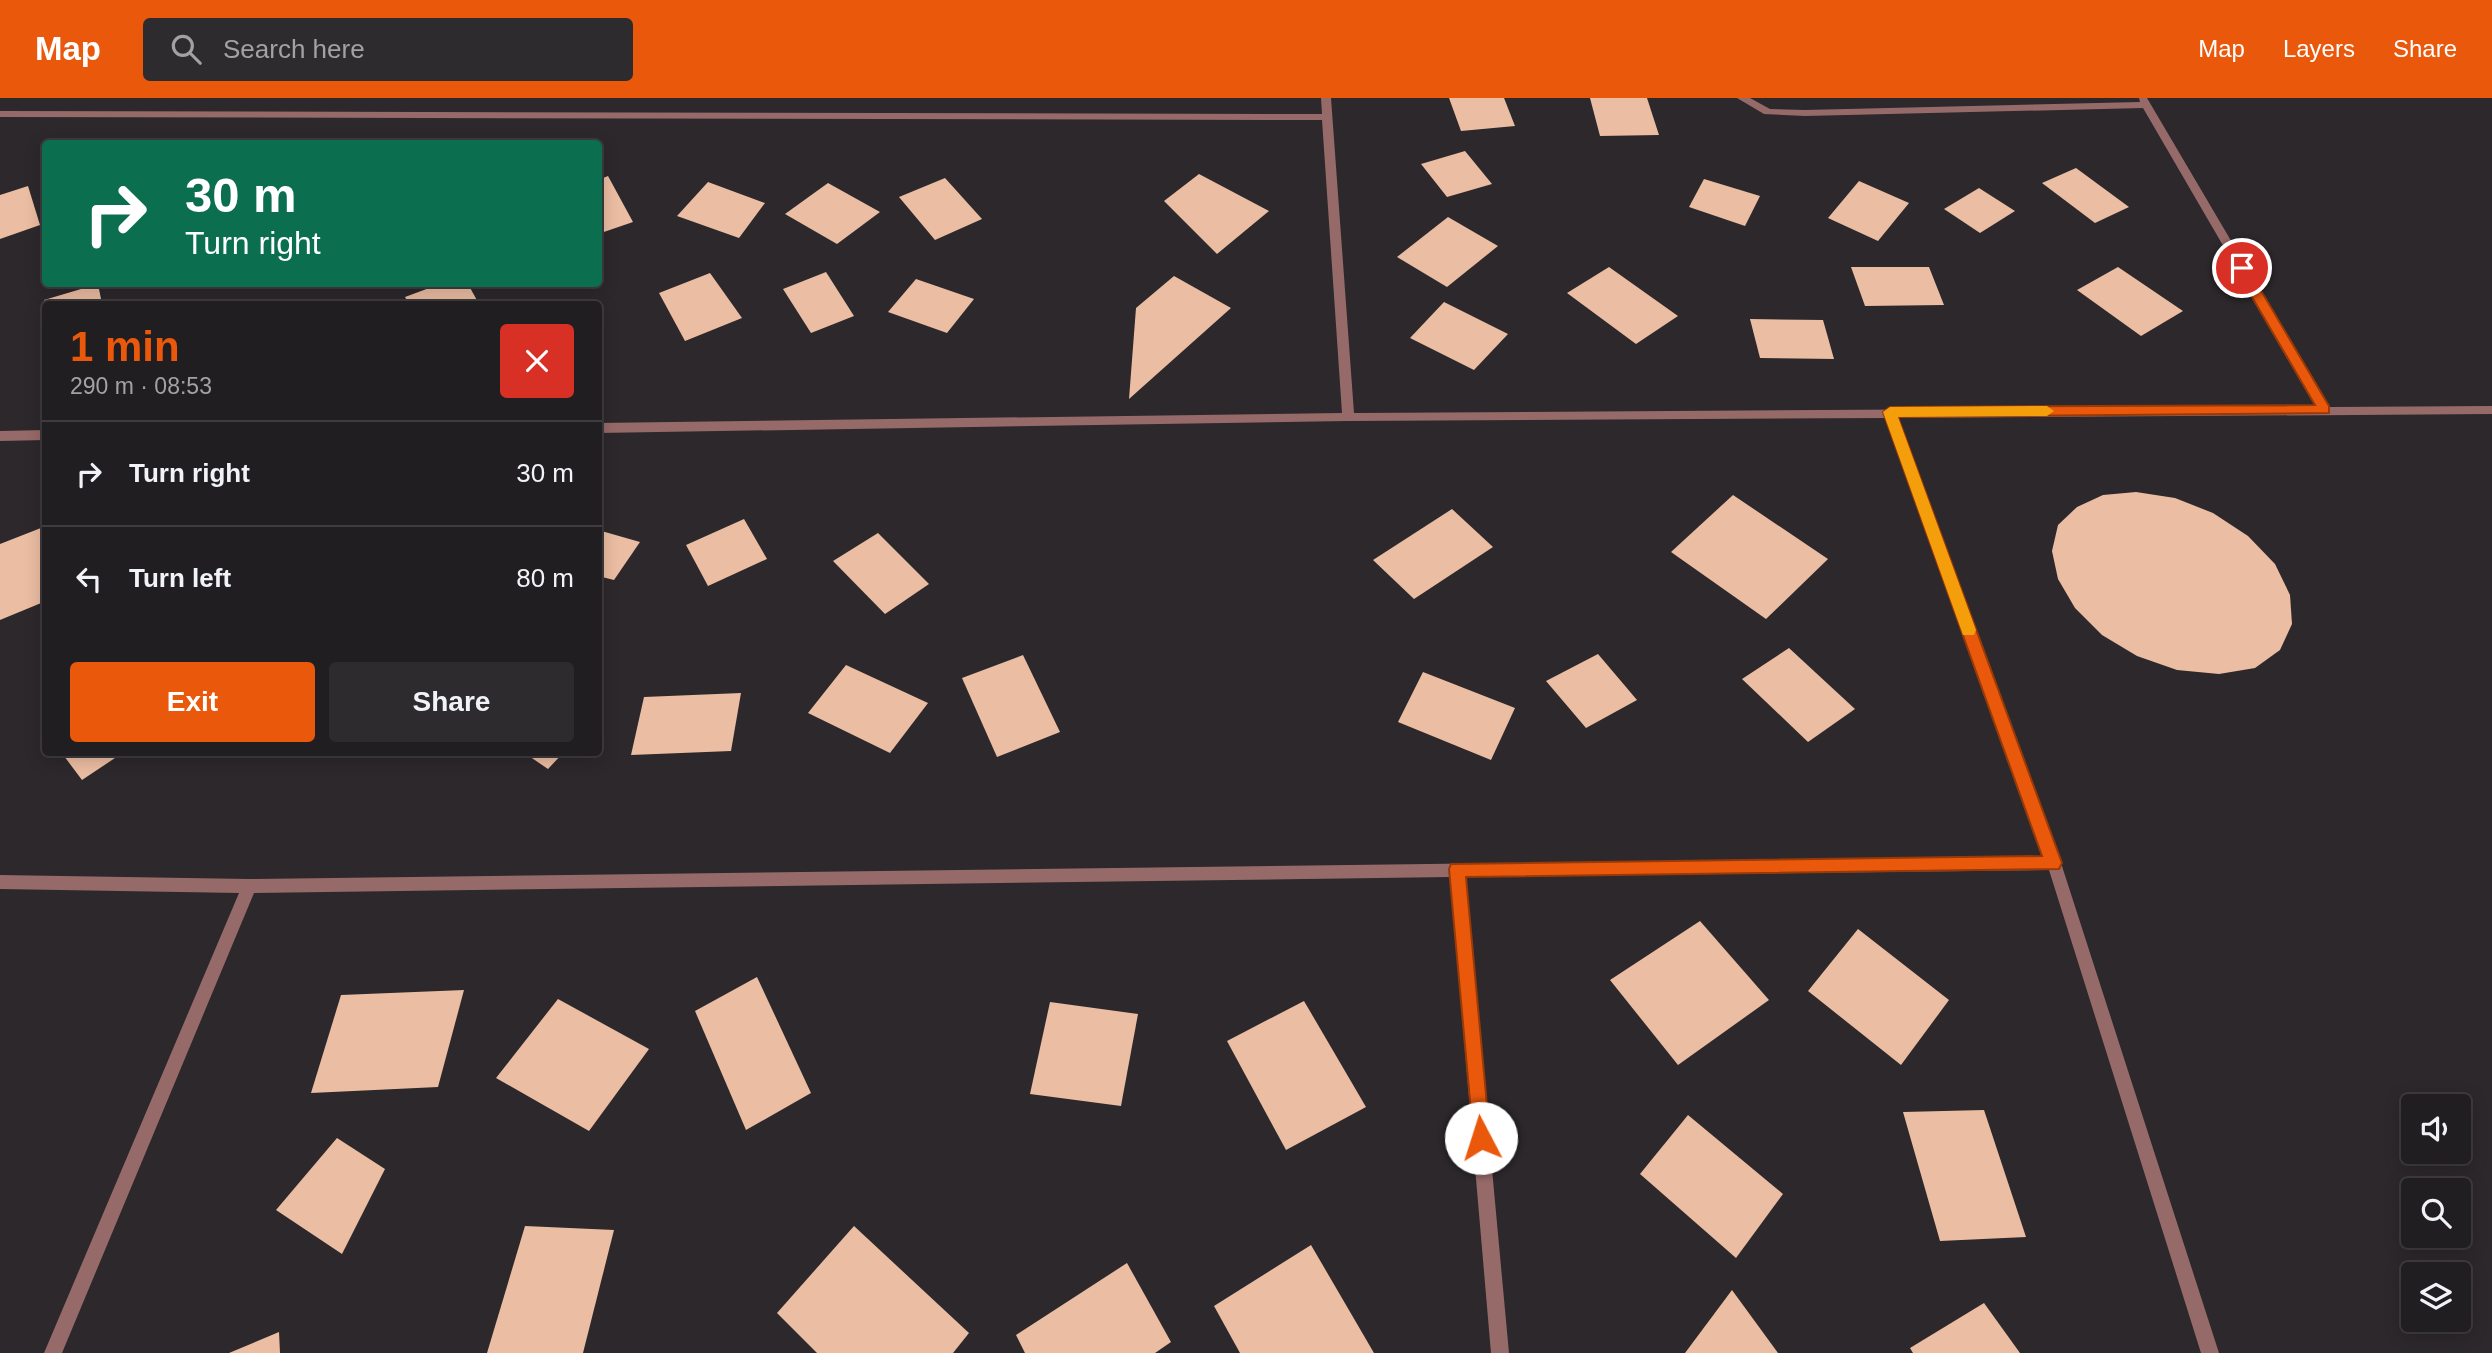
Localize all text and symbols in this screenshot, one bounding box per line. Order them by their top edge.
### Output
search box [143,18,633,81]
text: Map [35,30,101,67]
icon: search [167,30,205,68]
text: Search here [223,34,365,64]
text: Map [2198,35,2245,62]
text: Layers [2283,35,2355,62]
text: Share [2393,35,2457,62]
icon: right [70,168,161,259]
text: 30 m [185,168,297,222]
text: Turn right [185,225,321,261]
pin [2212,238,2272,298]
icon: arrive [2223,249,2261,287]
text: 1 min [70,323,180,370]
button: close [500,324,574,398]
text: 290 m · 08:53 [70,373,212,399]
icon: right [70,455,108,493]
text: Turn right [129,458,250,488]
text: 30 m [516,458,574,488]
icon: left [70,560,108,598]
text: Turn left [129,563,231,593]
text: 80 m [516,563,574,593]
button: Exit [70,662,315,742]
button: Share [329,662,574,742]
map controls [2401,1094,2471,1332]
button: sound [2401,1094,2471,1164]
position arrow [1444,1101,1518,1175]
button: search [2401,1178,2471,1248]
button: layers [2401,1262,2471,1332]

